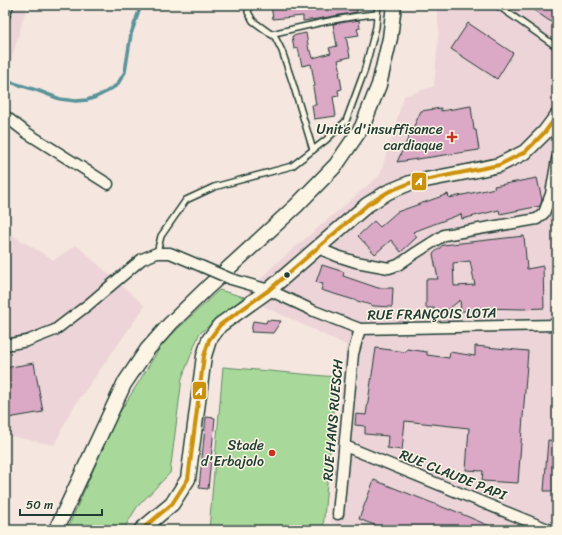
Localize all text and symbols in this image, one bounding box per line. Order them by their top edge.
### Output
place label: Unité d'insuffisance cardiaque [317,117,443,158]
marker: Unité d'insuffisance cardiaque [446,131,458,143]
line badge: A [411,172,427,191]
text: A [414,172,423,191]
unlabelled marker [282,270,292,280]
street label: RUE FRANÇOIS LOTA [367,300,497,328]
street label: RUE HANS RUESCH [315,358,351,482]
line badge: A [192,381,207,400]
text: A [194,382,203,401]
place label: Stade d'Erbajolo [201,433,264,474]
street label: RUE CLAUDE PAPI [396,442,512,508]
marker: Stade d'Erbajolo [267,448,277,458]
scale bar [20,491,102,517]
text: 50 m [26,494,53,516]

